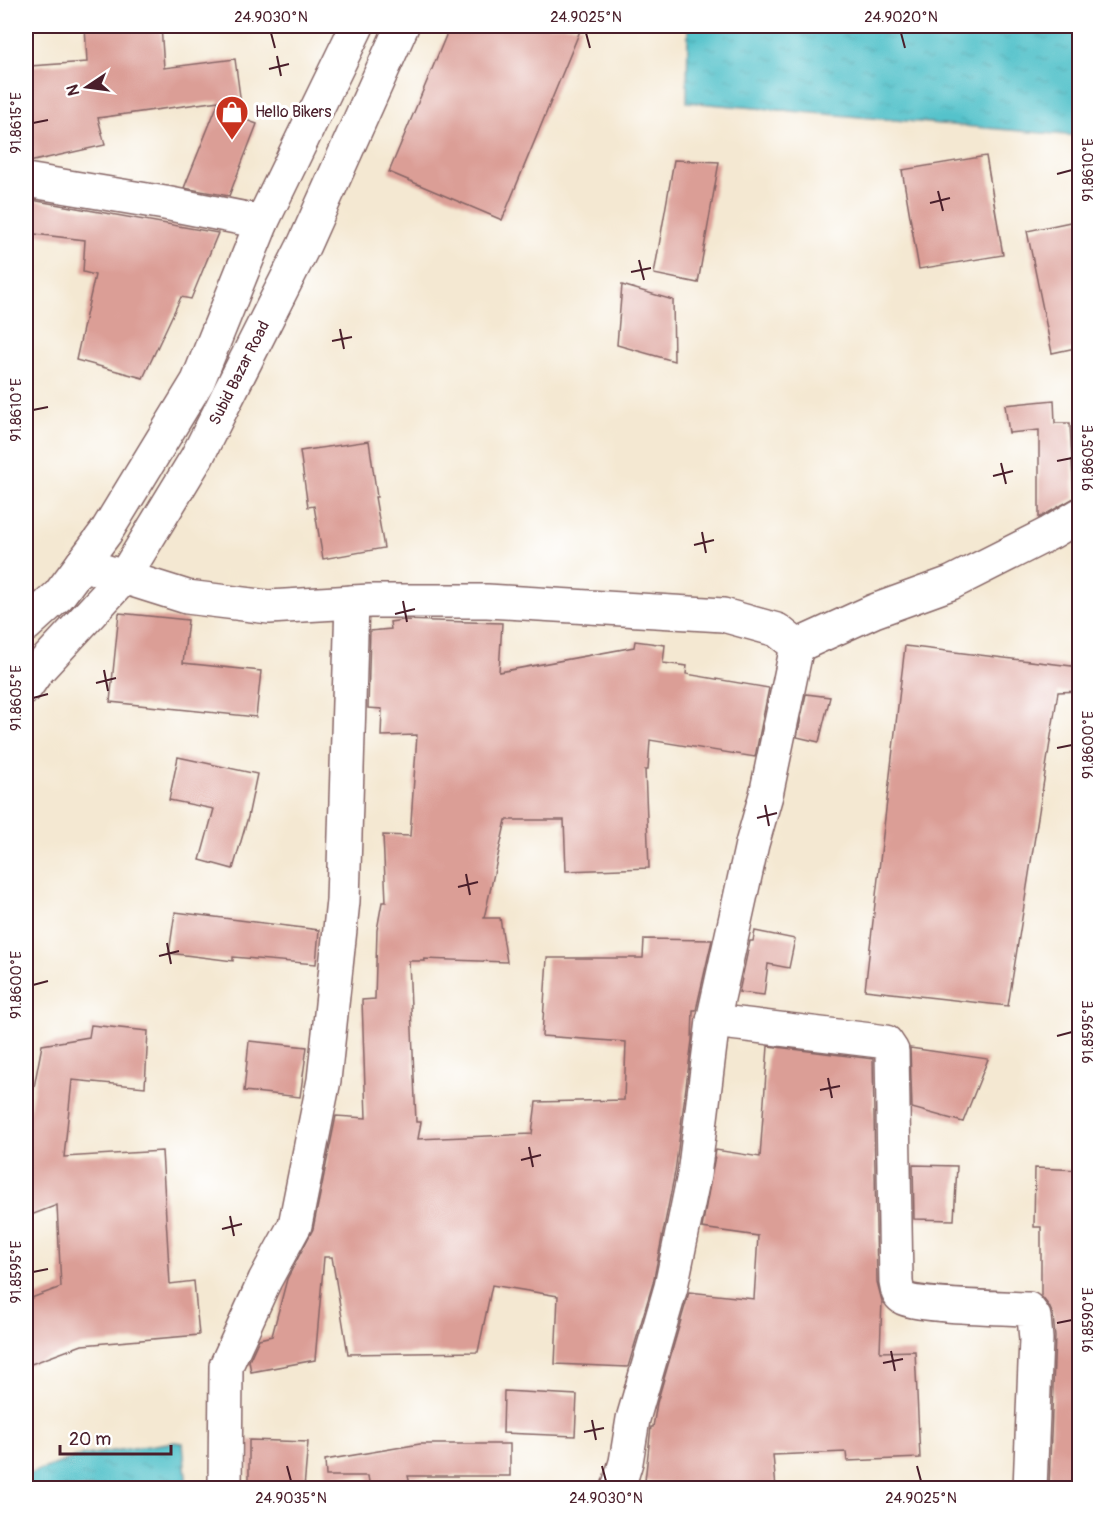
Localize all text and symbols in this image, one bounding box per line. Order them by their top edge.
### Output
text: 24.9030°N [234,8,308,27]
text: 24.9025°N [550,8,622,27]
text: 24.9020°N [864,8,938,27]
north arrow [57,57,117,117]
text: N [62,82,84,98]
text: 91.8615°E [7,92,26,154]
shop icon: Hello Bikers [214,94,250,141]
place label: Hello Bikers [255,102,331,122]
text: 91.8610°E [1079,138,1098,202]
street label: Subid Bazar Road [205,318,274,428]
text: 91.8610°E [7,378,26,442]
text: 91.8605°E [1079,425,1098,491]
text: 91.8605°E [7,665,26,731]
text: 91.8600°E [1079,711,1098,779]
text: 91.8600°E [7,951,26,1019]
text: 91.8595°E [1079,1000,1098,1063]
text: 91.8595°E [7,1240,26,1303]
text: 91.8590°E [1079,1287,1098,1352]
scale bar [60,1418,171,1456]
text: 20 m [69,1428,111,1451]
text: 24.9035°N [255,1489,327,1508]
text: 24.9030°N [569,1489,643,1508]
text: 24.9025°N [885,1489,957,1508]

